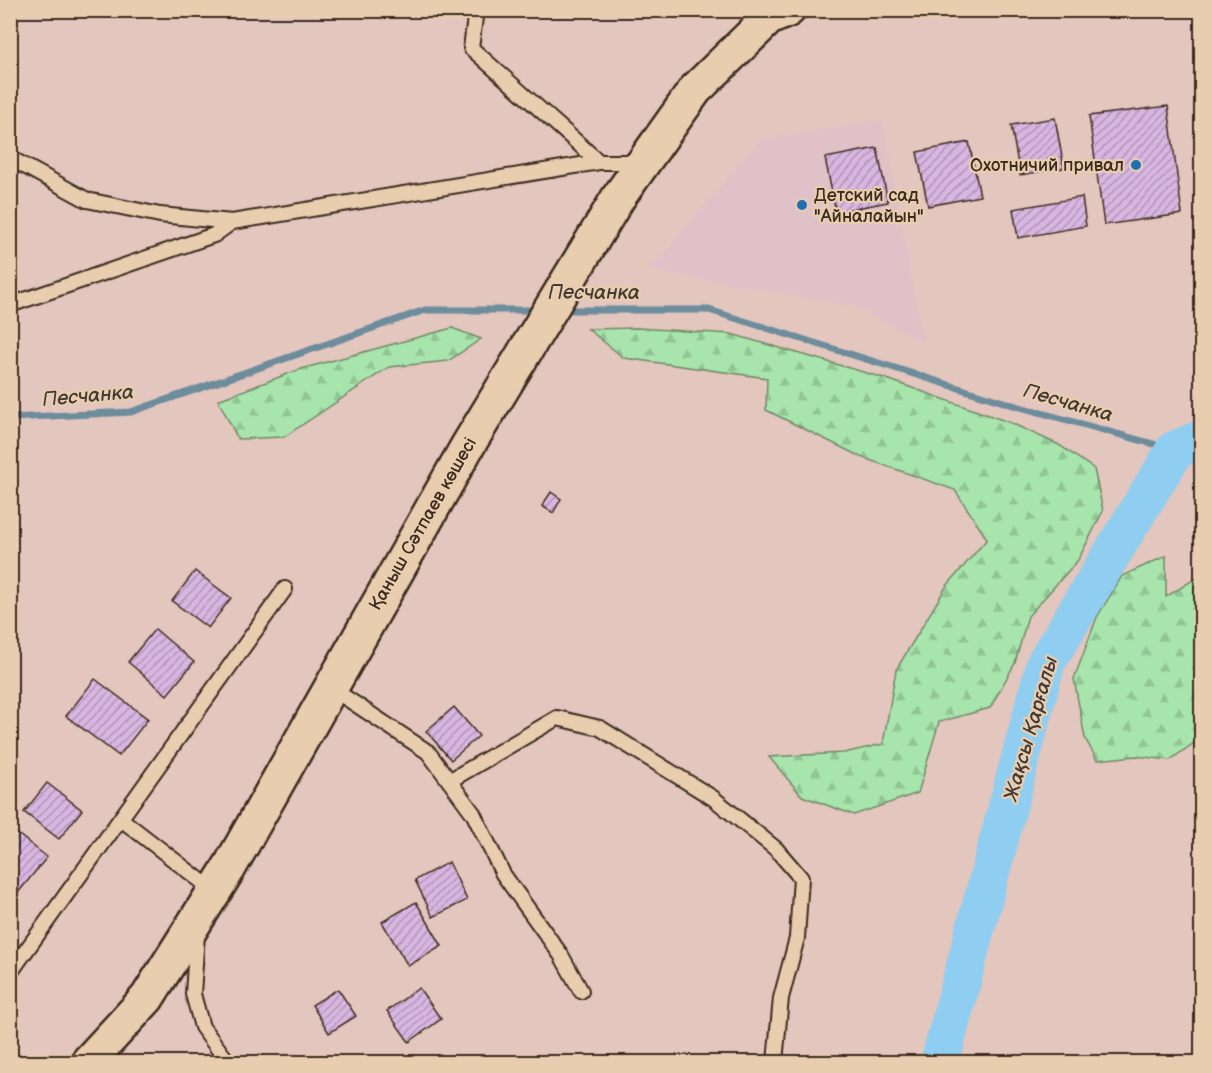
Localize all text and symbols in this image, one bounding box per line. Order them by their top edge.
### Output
place label: Охотничий привал [970,155,1124,176]
marker: Охотничий привал [1129,158,1143,172]
place label: Детский сад "Айналайын" [814,185,924,227]
marker: Детский сад "Айналайын" [795,198,809,212]
water label: Песчанка [548,281,640,305]
water label: Песчанка [1021,379,1115,427]
water label: Песчанка [41,380,135,412]
street label: Қаныш Сәтпаев көшесі [365,434,481,614]
water label: Жақсы Қарғалы [999,653,1063,805]

